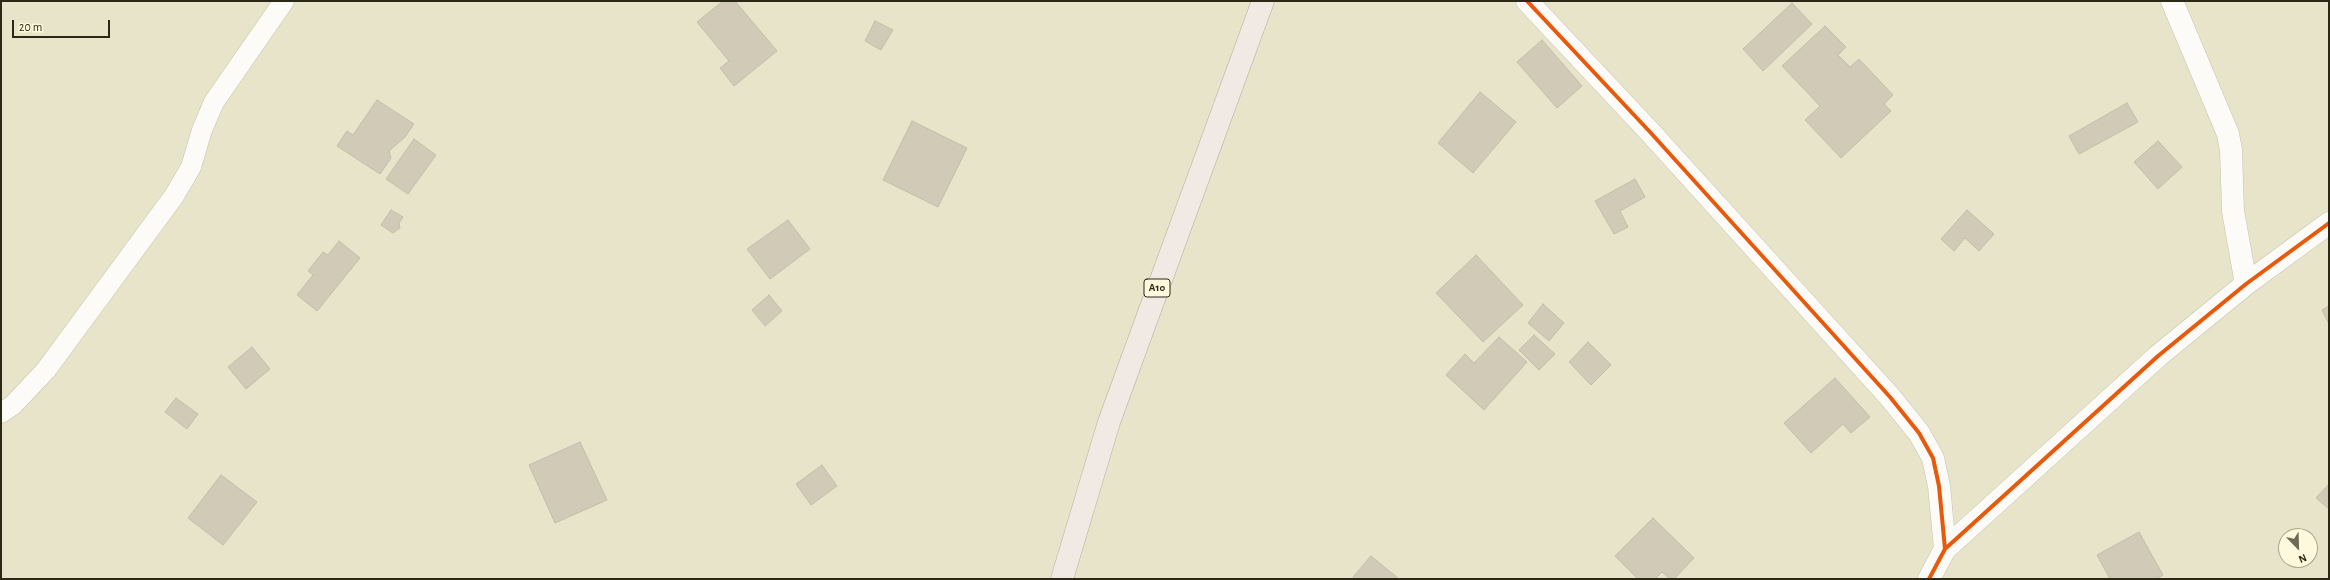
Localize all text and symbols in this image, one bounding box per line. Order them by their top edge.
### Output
scale bar [14,12,112,38]
text: 20 m [19,21,42,33]
road number: A10 [1144,279,1170,297]
north arrow [2278,528,2318,568]
text: N [2297,552,2308,565]

